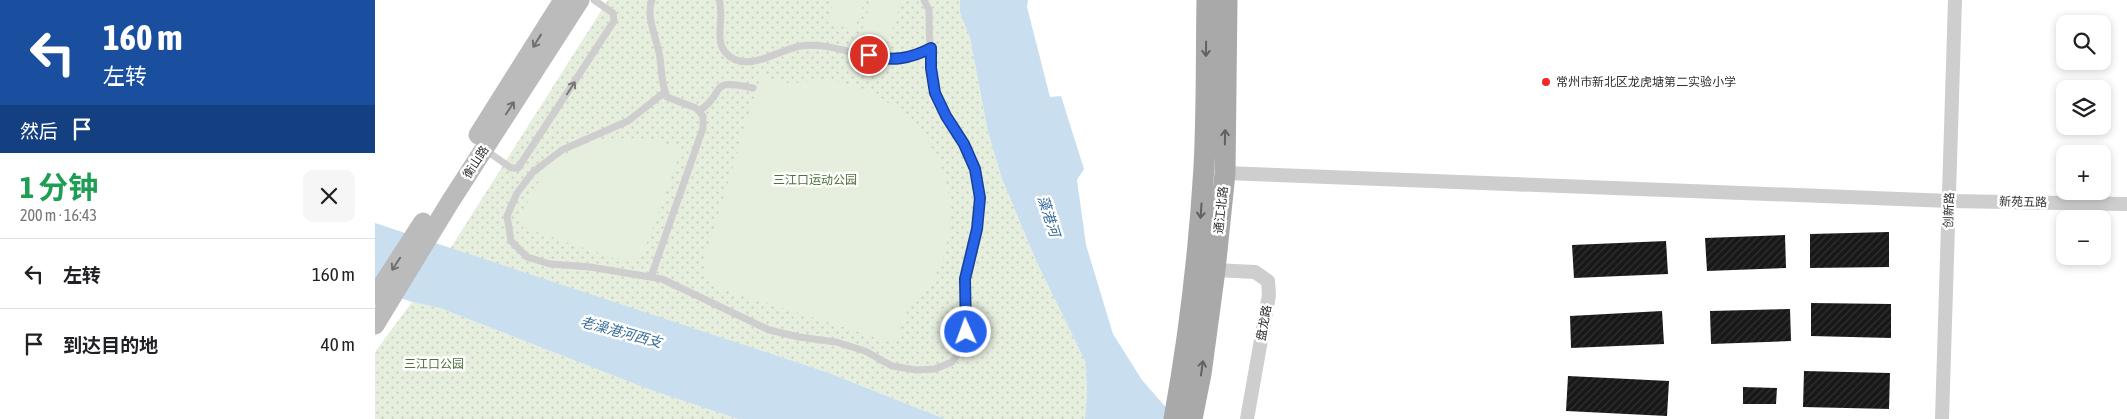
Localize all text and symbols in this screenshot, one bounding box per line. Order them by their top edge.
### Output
map controls [2056,15,2111,265]
button: search [2056,15,2111,70]
text: 160 m [103,17,182,57]
icon: left [20,20,85,85]
one-way arrow [531,34,541,48]
pin [848,34,890,76]
one-way arrow [1201,40,1211,56]
icon: arrive [855,41,883,69]
text: 左转 [103,63,147,89]
place label: 常州市新北区龙虎塘第二实验小学 [1556,75,1736,89]
marker: 常州市新北区龙虎塘第二实验小学 [1540,76,1552,88]
button: layers [2056,80,2111,135]
one-way arrow [566,81,576,95]
one-way arrow [506,101,516,115]
icon: arrive [68,115,96,143]
text: 然后 [20,120,58,142]
one-way arrow [1221,129,1230,145]
street label: 衡山路 [460,143,492,181]
button: + [2056,145,2111,200]
text: 1 分钟 [20,170,98,204]
button: close [303,170,355,222]
park label: 三江口运动公园 [773,173,857,187]
street label: 通江北路 [1212,185,1230,235]
street label: 创新路 [1941,192,1957,228]
water label: 藻港河 [1035,194,1064,241]
street label: 新苑五路 [1999,195,2047,209]
one-way arrow [1196,203,1205,219]
text: 200 m · 16:43 [20,206,97,224]
button: − [2056,210,2111,265]
one-way arrow [391,256,401,270]
icon: left [20,260,48,288]
text: 160 m [312,263,355,285]
text: 左转 [63,264,101,286]
street label: 盘龙路 [1254,304,1274,342]
position arrow [939,305,991,357]
water label: 老澡港河西支 [578,313,666,351]
icon: arrive [20,330,48,358]
text: 40 m [321,333,355,355]
text: 到达目的地 [63,334,158,356]
park label: 三江口公园 [404,357,464,371]
one-way arrow [1197,361,1207,377]

